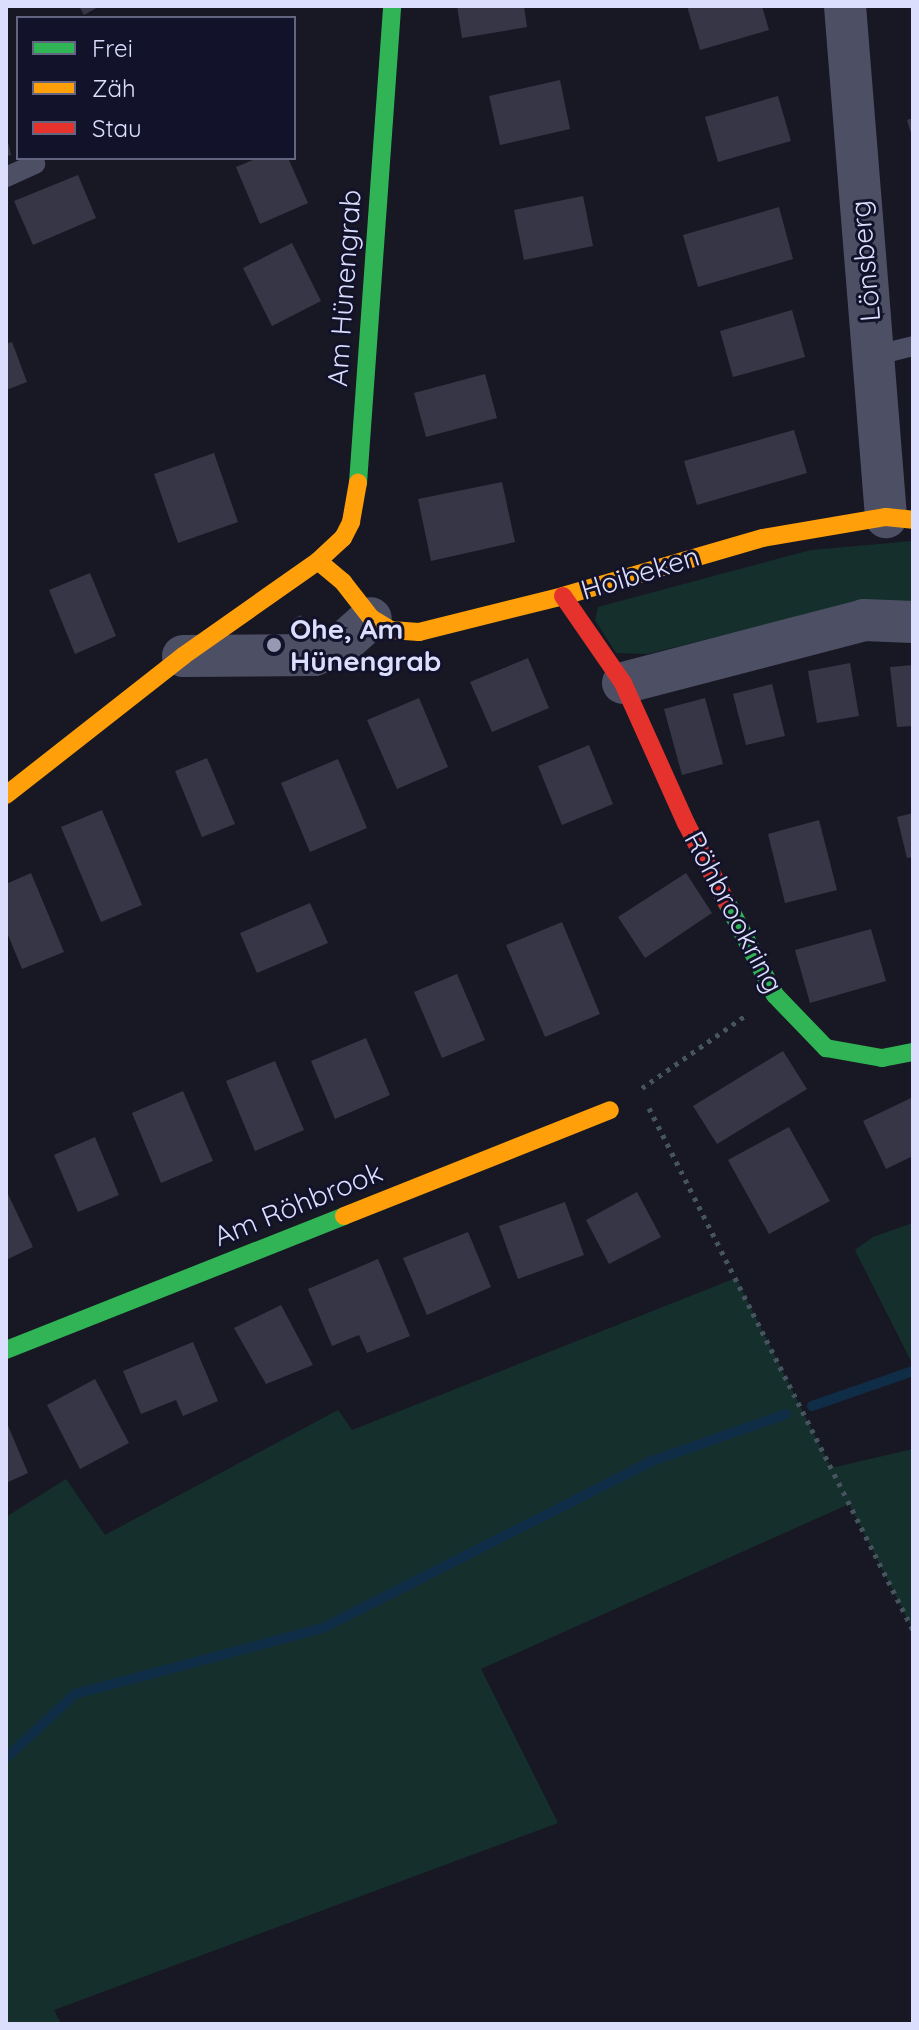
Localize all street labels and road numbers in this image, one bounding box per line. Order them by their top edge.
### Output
street label: Am Hünengrab [320,188,368,388]
street label: Lönsberg [843,199,887,323]
street label: Hoibeken [577,539,703,607]
street label: Röhbrookring [677,826,791,998]
street label: Am Röhbrook [209,1155,387,1253]

